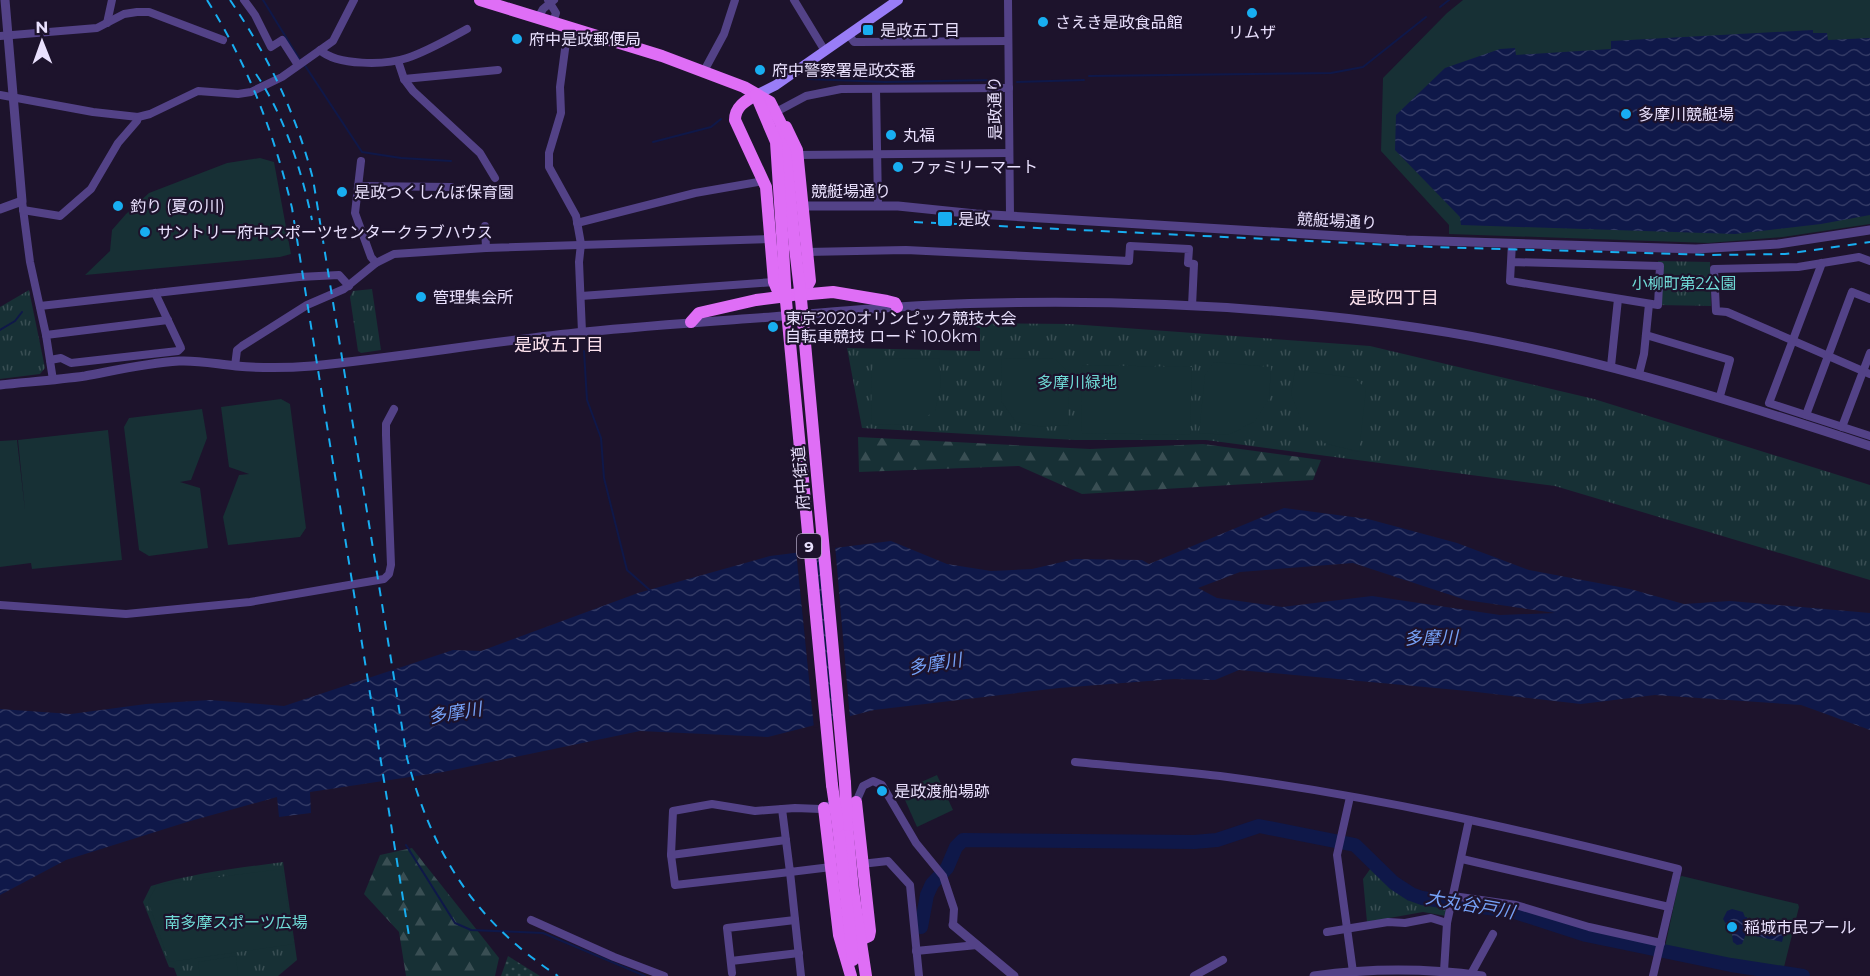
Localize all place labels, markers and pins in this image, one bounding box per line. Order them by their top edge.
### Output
marker: リムザ [1245,6,1259,20]
place label: さえき是政食品館 [1055,13,1183,32]
marker: さえき是政食品館 [1036,15,1050,29]
place label: 是政五丁目 [880,21,960,40]
marker: 是政五丁目 [861,23,875,37]
place label: リムザ [1228,23,1276,42]
place label: 府中是政郵便局 [529,30,641,49]
marker: 府中是政郵便局 [510,32,524,46]
place label: 府中警察署是政交番 [772,61,916,80]
marker: 府中警察署是政交番 [753,63,767,77]
place label: 多摩川競艇場 [1638,105,1734,124]
marker: 多摩川競艇場 [1619,107,1633,121]
place label: 丸福 [903,126,935,145]
marker: 丸福 [884,128,898,142]
place label: ファミリーマート [910,158,1038,177]
marker: ファミリーマート [891,160,905,174]
place label: 是政つくしんぼ保育園 [354,183,514,202]
marker: 是政つくしんぼ保育園 [335,185,349,199]
place label: 釣り (夏の川) [130,197,225,216]
marker: 釣り (夏の川) [111,199,125,213]
marker: 是政 [936,210,954,228]
place label: 是政 [958,210,990,229]
place label: サントリー府中スポーツセンタークラブハウス [157,223,493,242]
marker: サントリー府中スポーツセンタークラブハウス [138,225,152,239]
place label: 管理集会所 [433,288,513,307]
marker: 管理集会所 [414,290,428,304]
place label: 東京2020オリンピック競技大会 自転車競技 ロード 10.0km [785,309,1016,346]
marker: 東京2020オリンピック競技大会 自転車競技 ロード 10.0km [766,320,780,334]
place label: 是政渡船場跡 [894,782,990,801]
marker: 是政渡船場跡 [875,784,889,798]
place label: 稲城市民プール [1744,918,1856,937]
marker: 稲城市民プール [1725,920,1739,934]

